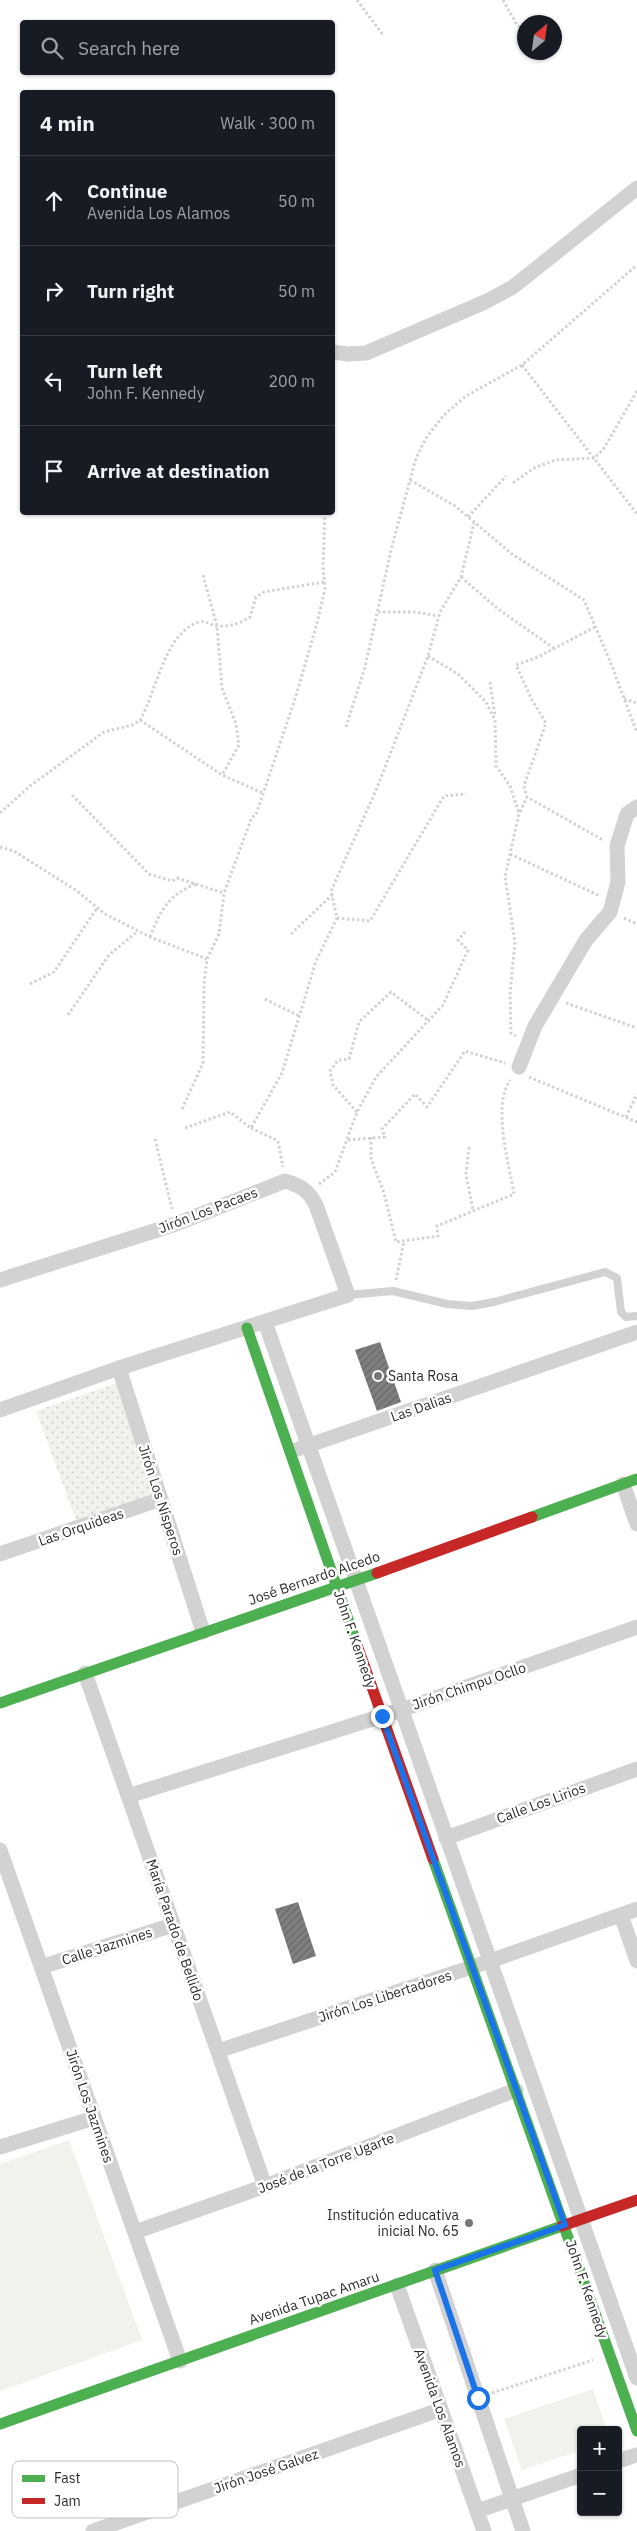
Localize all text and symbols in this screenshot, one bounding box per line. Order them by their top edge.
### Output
north arrow [517,15,562,60]
search box [20,20,335,75]
icon: search [38,34,66,62]
text: Search here [78,36,180,60]
text: 4 min [40,109,95,137]
text: Walk · 300 m [220,113,315,133]
text: Continue [87,179,167,203]
icon: ahead [40,187,68,215]
text: 50 m [278,191,315,211]
text: Avenida Los Alamos [87,203,230,223]
icon: right [40,277,68,305]
text: Turn right [87,279,174,303]
text: 50 m [278,281,315,301]
text: Turn left [87,359,163,383]
icon: left [40,367,68,395]
text: 200 m [268,371,315,391]
text: John F. Kennedy [87,383,205,403]
icon: arrive [40,457,68,485]
text: Arrive at destination [87,459,270,483]
street label: Jirón Los Pacaes [156,1183,260,1237]
place label: Santa Rosa [388,1367,459,1385]
marker: Santa Rosa [372,1370,384,1382]
street label: Las Dalias [388,1388,454,1426]
street label: Jirón Los Nísperos [135,1442,187,1558]
street label: Las Orquideas [36,1504,126,1550]
street label: José Bernardo Alcedo [246,1547,382,1609]
street label: John F. Kennedy [330,1587,380,1691]
street label: Jirón Chimpu Ocllo [410,1658,528,1714]
route end [371,1705,394,1728]
street label: Calle Los Lirios [494,1779,588,1827]
street label: María Parado de Bellido [142,1857,208,2003]
street label: Calle Jazmines [60,1923,155,1969]
street label: Jirón Los Libertadores [316,1966,454,2026]
street label: Jirón Los Jazmines [62,2047,118,2165]
street label: José de la Torre Ugarte [255,2129,397,2197]
place label: Institución educativa inicial No. 65 [327,2206,460,2240]
marker: Institución educativa inicial No. 65 [463,2217,475,2229]
street label: John F. Kennedy [562,2237,612,2341]
street label: Avenida Tupac Amaru [247,2267,381,2329]
street label: Avenida Los Alamos [410,2346,470,2470]
route start [467,2387,490,2410]
map controls [577,2426,622,2516]
button: + [577,2426,622,2471]
street label: Jirón José Galvez [211,2445,321,2497]
legend [12,2461,178,2518]
text: Fast [54,2469,80,2487]
button: − [577,2471,622,2516]
text: Jam [54,2492,81,2510]

